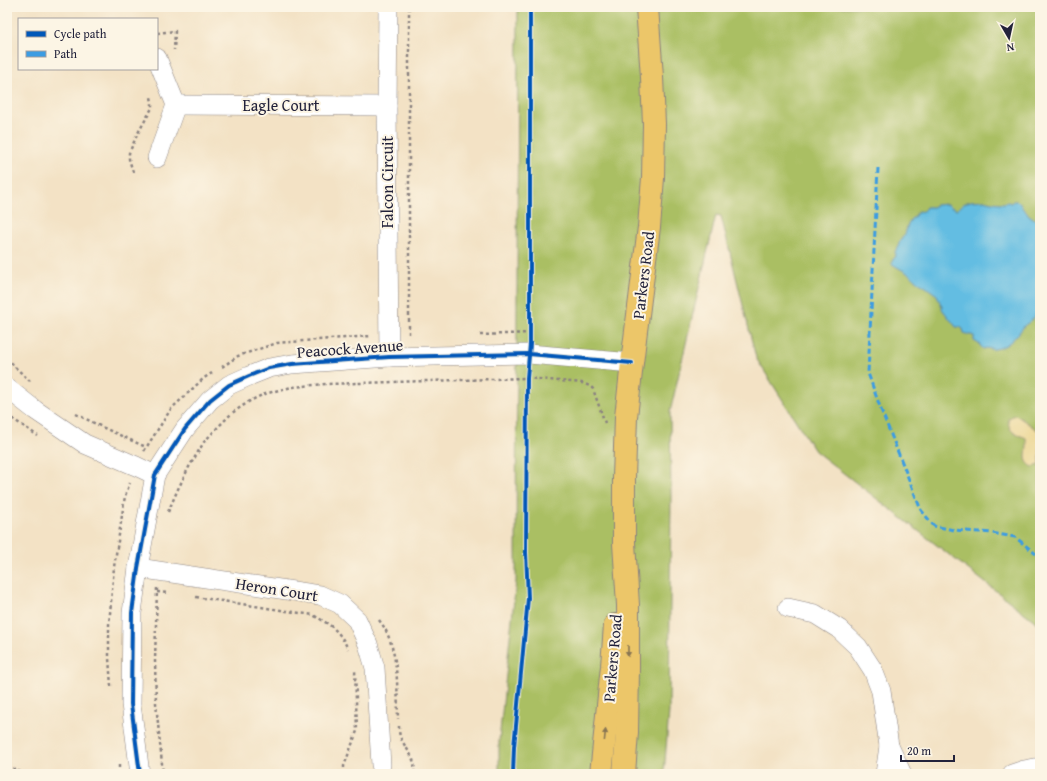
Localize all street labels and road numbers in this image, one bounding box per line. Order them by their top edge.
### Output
street label: Eagle Court [243,93,320,117]
street label: Falcon Circuit [375,135,399,228]
street label: Parkers Road [626,229,660,320]
street label: Peacock Avenue [296,332,404,364]
street label: Heron Court [234,571,320,607]
street label: Parkers Road [596,613,628,703]

